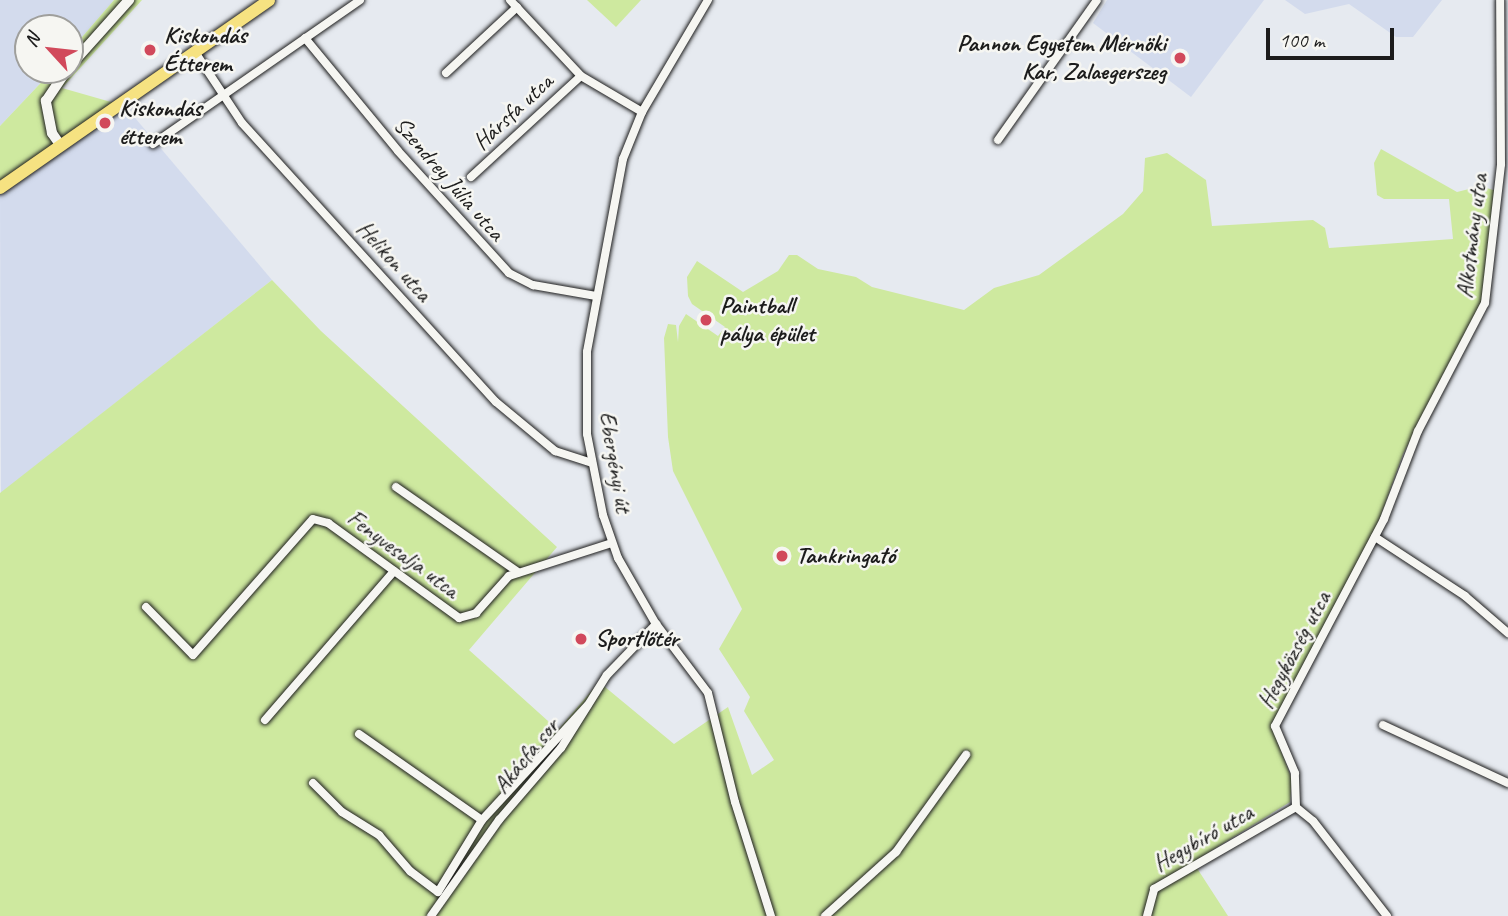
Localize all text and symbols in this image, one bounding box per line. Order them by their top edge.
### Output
north arrow [14,14,84,84]
scale bar [1270,14,1398,58]
place label: Kiskondás Étterem [164,22,247,78]
text: 100 m [1279,27,1324,53]
text: N [19,30,45,51]
place label: Pannon Egyetem Mérnöki Kar, Zalaegerszeg [957,30,1166,86]
marker: Kiskondás Étterem [142,42,158,58]
marker: Pannon Egyetem Mérnöki Kar, Zalaegerszeg [1172,50,1188,66]
street label: Hársfa utca [467,68,559,156]
place label: Kiskondás étterem [119,95,202,151]
street label: Szendrey Júlia utca [388,112,510,246]
marker: Kiskondás étterem [97,115,113,131]
street label: Alkotmány utca [1450,172,1494,300]
street label: Helikon utca [350,215,438,307]
place label: Paintball pálya épület [720,292,815,348]
marker: Paintball pálya épület [698,312,714,328]
street label: Ebergényi út [592,409,638,515]
street label: Fenyvesalja utca [341,504,465,604]
place label: Tankringató [796,542,895,570]
marker: Tankringató [774,548,790,564]
street label: Hegyközség utca [1251,587,1337,713]
place label: Sportlőtér [595,625,678,653]
marker: Sportlőtér [573,631,589,647]
street label: Akácfa sor [487,713,565,799]
street label: Hegybíró utca [1148,798,1258,878]

